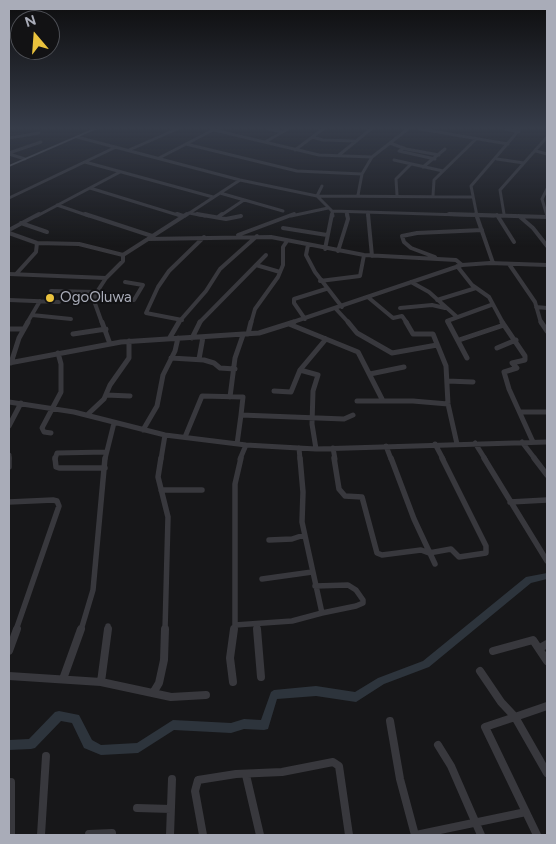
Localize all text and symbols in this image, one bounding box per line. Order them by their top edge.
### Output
north arrow [10,10,60,60]
text: N [23,11,38,31]
place label: OgoOluwa [60,289,132,307]
marker: OgoOluwa [44,292,56,304]

